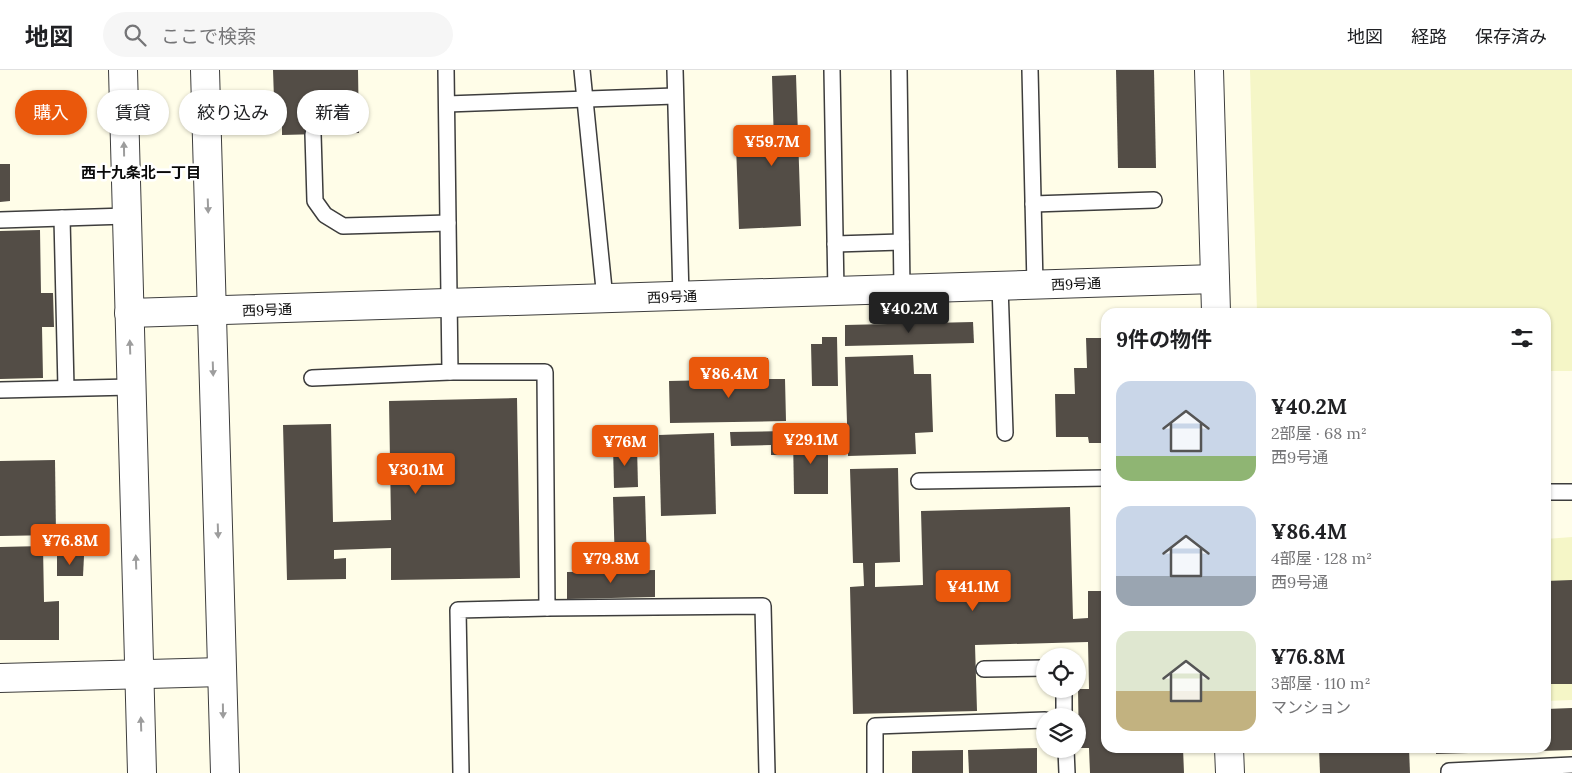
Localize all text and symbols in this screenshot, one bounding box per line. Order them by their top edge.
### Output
search box [103,12,453,57]
text: 地図 [25,21,73,52]
icon: search [121,21,149,49]
text: ここで検索 [161,24,256,48]
text: 地図 [1347,25,1383,48]
text: 経路 [1411,25,1447,48]
text: 保存済み [1475,25,1547,48]
chip: 購入 [15,90,87,135]
chip: 賃貸 [97,90,169,135]
chip: 絞り込み [179,90,287,135]
chip: 新着 [297,90,369,135]
pin: ¥59.7M [731,124,813,167]
text: ¥59.7M [744,131,800,151]
one-way arrow [120,141,128,157]
district label: 西十九条北一丁目 [81,163,201,182]
one-way arrow [205,198,213,214]
street label: 西9号通 [1051,274,1101,294]
street label: 西9号通 [647,287,697,307]
pin: ¥40.2M [868,292,950,334]
text: ¥40.2M [880,298,938,318]
street label: 西9号通 [242,300,292,320]
icon: filters [1508,324,1536,352]
text: 9件の物件 [1116,326,1212,353]
one-way arrow [125,339,133,355]
pin: ¥86.4M [688,356,770,399]
one-way arrow [209,361,217,377]
text: ¥86.4M [700,363,758,383]
text: ¥40.2M [1271,393,1347,420]
icon: home [1156,401,1216,461]
pin: ¥29.1M [770,422,852,465]
text: 2部屋 · 68 m² [1271,423,1367,443]
pin: ¥76M [595,424,655,467]
text: ¥29.1M [784,429,838,449]
text: ¥76M [603,431,647,451]
text: 西9号通 [1271,447,1328,467]
pin: ¥30.1M [375,452,457,495]
text: ¥30.1M [388,459,444,479]
text: ¥86.4M [1271,518,1347,545]
one-way arrow [214,523,222,539]
pin: ¥76.8M [29,524,111,566]
icon: home [1156,526,1216,586]
text: ¥76.8M [42,530,98,550]
pin: ¥79.8M [570,542,652,584]
text: ¥79.8M [583,548,639,568]
text: 4部屋 · 128 m² [1271,548,1372,568]
one-way arrow [132,554,140,570]
pin: ¥41.1M [932,570,1014,612]
text: 西9号通 [1271,572,1328,592]
text: ¥41.1M [947,576,999,596]
text: ¥76.8M [1271,643,1345,670]
map controls [1036,648,1086,758]
button: locate [1036,648,1086,698]
icon: home [1156,651,1216,711]
text: 3部屋 · 110 m² [1271,673,1371,693]
text: マンション [1271,697,1351,717]
one-way arrow [220,703,228,719]
button: layers [1036,708,1086,758]
one-way arrow [137,716,145,732]

